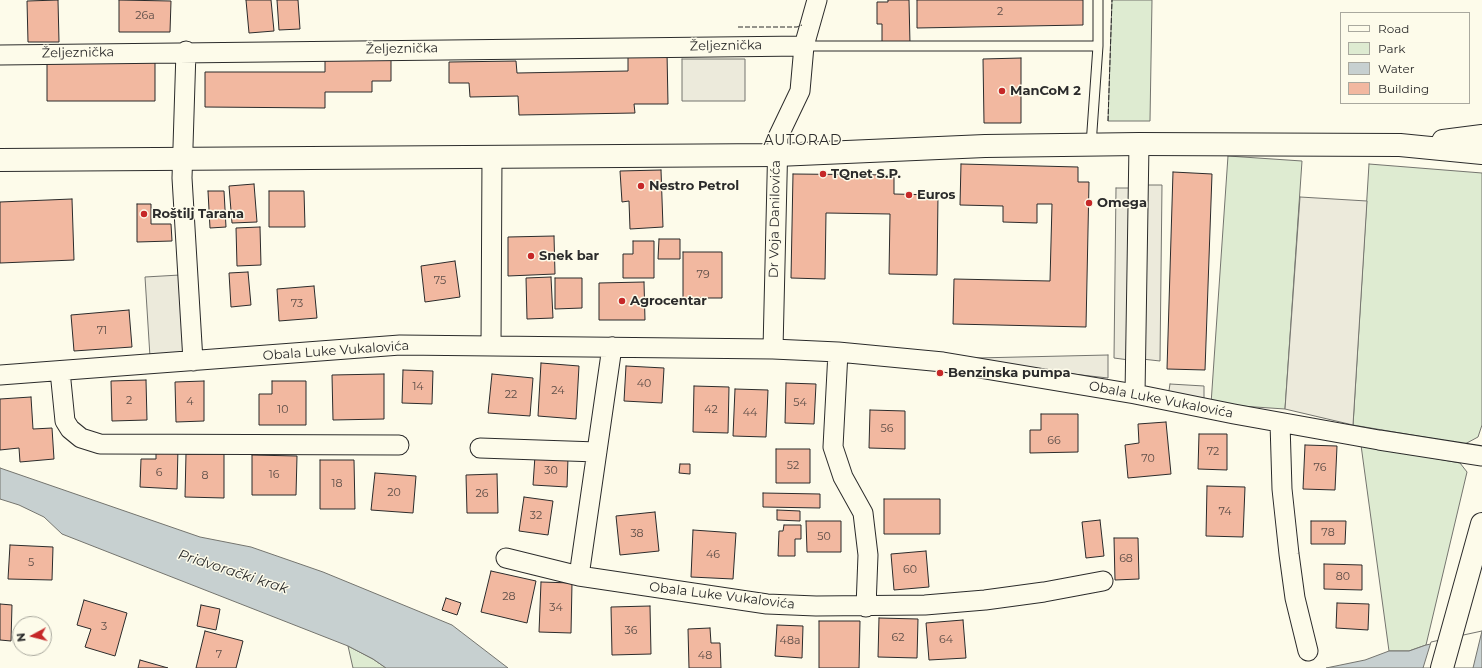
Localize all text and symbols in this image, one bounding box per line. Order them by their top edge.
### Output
house number: 2 [997,5,1003,19]
house number: 26a [135,9,155,23]
legend [1340,12,1470,104]
text: Road [1378,21,1409,36]
street label: Željeznička [690,38,762,54]
street label: Željeznička [366,41,438,57]
text: Park [1378,41,1405,56]
street label: Željeznička [42,45,114,61]
text: Water [1378,61,1414,76]
text: Building [1378,81,1429,96]
place label: ManCoM 2 [1010,83,1081,99]
marker: ManCoM 2 [997,86,1007,96]
district label: AUTORAD [763,133,843,149]
street label: Dr Voja Danilovića [766,160,784,278]
place label: TQnet S.P. [831,166,901,182]
marker: TQnet S.P. [818,169,828,179]
place label: Nestro Petrol [649,178,739,194]
marker: Nestro Petrol [636,181,646,191]
place label: Euros [917,187,956,203]
marker: Euros [904,190,914,200]
place label: Omega [1097,195,1147,211]
marker: Omega [1084,198,1094,208]
place label: Roštilj Tarana [152,206,244,222]
marker: Roštilj Tarana [139,209,149,219]
place label: Snek bar [539,248,599,264]
marker: Snek bar [526,251,536,261]
house number: 79 [696,268,710,282]
house number: 75 [434,274,446,288]
place label: Agrocentar [630,293,707,309]
marker: Agrocentar [617,296,627,306]
house number: 73 [291,297,303,311]
house number: 71 [97,324,107,338]
street label: Obala Luke Vukalovića [262,338,410,364]
place label: Benzinska pumpa [948,365,1070,381]
marker: Benzinska pumpa [935,368,945,378]
house number: 40 [637,377,651,391]
street label: Obala Luke Vukalovića [1088,378,1234,422]
house number: 14 [412,380,424,394]
house number: 24 [551,384,565,398]
house number: 22 [505,388,517,402]
house number: 2 [126,394,132,408]
house number: 4 [186,395,194,409]
house number: 54 [793,396,807,410]
house number: 10 [277,403,289,417]
house number: 42 [704,403,718,417]
house number: 44 [743,406,757,420]
house number: 56 [881,422,893,436]
house number: 66 [1047,434,1061,448]
house number: 72 [1207,445,1219,459]
house number: 70 [1141,452,1155,466]
house number: 52 [787,459,799,473]
house number: 76 [1314,461,1326,475]
house number: 30 [544,464,558,478]
house number: 6 [156,466,162,480]
house number: 16 [269,468,279,482]
house number: 8 [201,469,209,483]
house number: 18 [332,477,342,491]
house number: 20 [387,486,401,500]
house number: 26 [476,487,488,501]
house number: 74 [1218,505,1232,519]
house number: 32 [530,509,542,523]
house number: 78 [1321,526,1335,540]
house number: 38 [630,527,644,541]
house number: 50 [817,530,831,544]
water label: Pridvorački krak [176,546,290,598]
house number: 46 [706,548,720,562]
house number: 68 [1119,552,1133,566]
house number: 5 [28,556,34,570]
house number: 60 [903,563,917,577]
house number: 80 [1336,570,1350,584]
street label: Obala Luke Vukalovića [648,579,796,613]
house number: 28 [502,590,516,604]
house number: 34 [549,601,563,615]
north arrow [12,616,52,656]
house number: 3 [101,620,107,634]
house number: 36 [625,624,637,638]
house number: 62 [892,631,904,645]
text: N [14,632,29,643]
house number: 64 [939,633,953,647]
house number: 48a [780,634,800,648]
house number: 7 [216,648,222,662]
house number: 48 [698,649,712,663]

